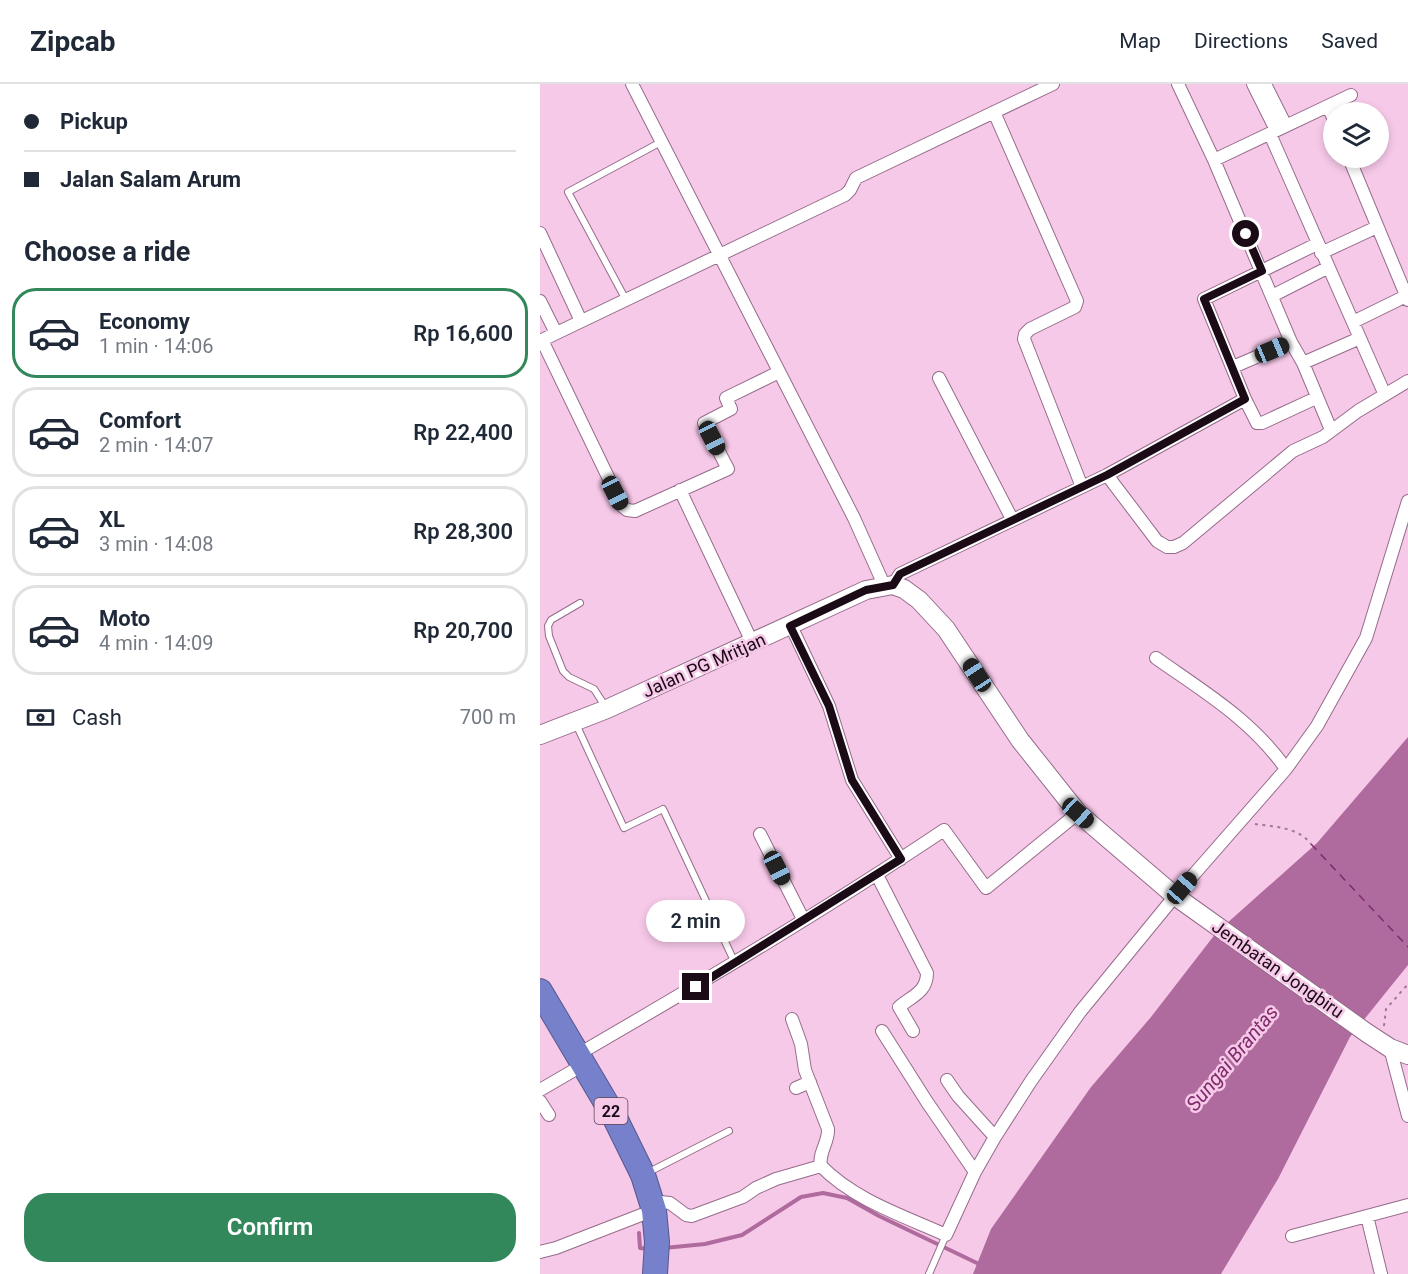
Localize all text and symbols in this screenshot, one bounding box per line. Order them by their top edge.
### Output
text: Zipcab [30,25,115,58]
text: Map [1119,29,1161,53]
text: Directions [1194,29,1288,53]
text: Saved [1321,29,1378,53]
map controls [1323,102,1389,168]
button: layers [1323,102,1389,168]
text: Pickup [60,109,128,134]
text: Jalan Salam Arum [60,167,241,192]
route start [1232,220,1259,247]
text: Choose a ride [24,236,190,268]
icon: car [27,306,81,360]
text: Economy [99,309,190,334]
text: Rp 16,600 [413,321,513,346]
text: 1 min · 14:06 [99,334,214,358]
car [1252,335,1292,365]
icon: car [27,405,81,459]
text: Comfort [99,408,181,433]
car [696,418,728,458]
text: Rp 22,400 [413,420,513,445]
text: 2 min · 14:07 [99,433,214,457]
car [599,473,631,513]
icon: car [27,504,81,558]
text: XL [99,507,125,532]
text: Rp 28,300 [413,519,513,544]
text: 3 min · 14:08 [99,532,214,556]
icon: car [27,603,81,657]
text: Moto [99,606,150,631]
text: Rp 20,700 [413,618,513,643]
street label: Jalan PG Mritjan [639,628,769,702]
text: 4 min · 14:09 [99,631,214,655]
car [960,655,994,695]
icon: cash [24,701,57,734]
text: Cash [72,705,122,730]
text: 700 m [460,705,516,729]
car [1059,794,1097,832]
car [761,848,793,888]
car [1163,869,1201,907]
callout: 2 min [646,900,746,942]
text: 2 min [670,909,721,933]
street label: Jembatan Jongbiru [1208,916,1348,1022]
route end [682,973,709,1000]
water label: Sungai Brantas [1181,1000,1283,1116]
road number: 22 [594,1098,628,1124]
button: Confirm [24,1193,516,1262]

